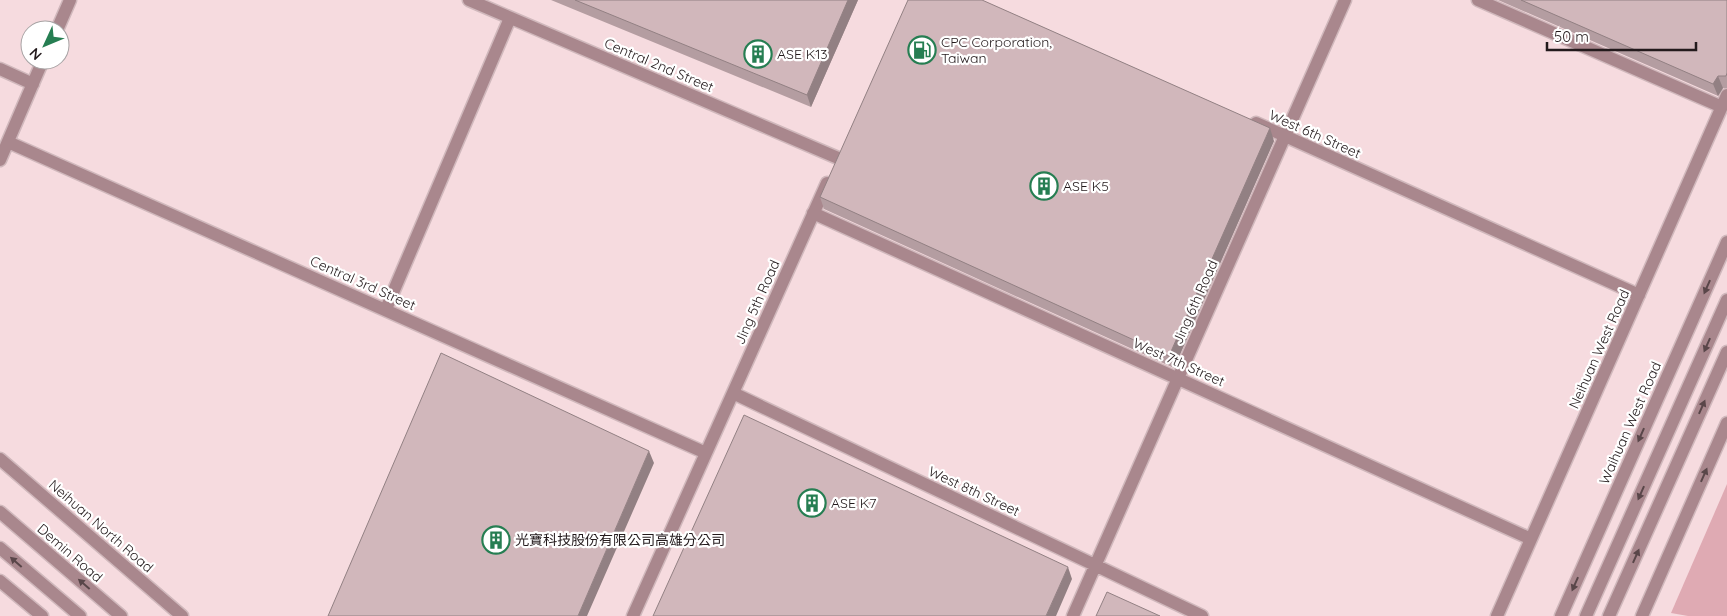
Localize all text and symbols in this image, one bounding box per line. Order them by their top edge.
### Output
north arrow [20,20,70,70]
scale bar [1547,20,1696,52]
text: 50 m [1554,27,1589,46]
place label: CPC Corporation, Taiwan [941,33,1052,67]
street label: Central 2nd Street [602,34,717,96]
fuel station icon: CPC Corporation, Taiwan [907,35,937,65]
building icon: ASE K13 [743,39,773,69]
text: N [26,44,46,64]
place label: ASE K13 [777,45,828,63]
street label: West 6th Street [1266,106,1364,162]
building icon: ASE K5 [1029,171,1059,201]
place label: ASE K5 [1063,177,1109,195]
street label: Central 3rd Street [307,252,419,314]
street label: Jing 5th Road [730,257,784,347]
street label: Jing 6th Road [1168,257,1222,347]
one-way arrow [1703,280,1711,294]
street label: Neihuan West Road [1565,287,1633,411]
street label: West 7th Street [1130,334,1228,390]
one-way arrow [1703,338,1711,352]
street label: Waihuan West Road [1595,359,1665,487]
one-way arrow [1699,400,1707,414]
one-way arrow [1637,428,1645,442]
street label: West 8th Street [925,462,1023,520]
one-way arrow [1700,468,1708,482]
street label: Neihuan North Road [45,476,157,576]
one-way arrow [1636,486,1644,500]
building icon: ASE K7 [797,488,827,518]
place label: ASE K7 [831,494,876,512]
street label: Demin Road [34,520,106,586]
building icon: 光寶科技股份有限公司高雄分公司 [481,525,511,555]
place label: 光寶科技股份有限公司高雄分公司 [515,531,725,549]
one-way arrow [1632,548,1640,563]
one-way arrow [10,556,23,567]
one-way arrow [1571,577,1579,591]
one-way arrow [78,578,90,590]

